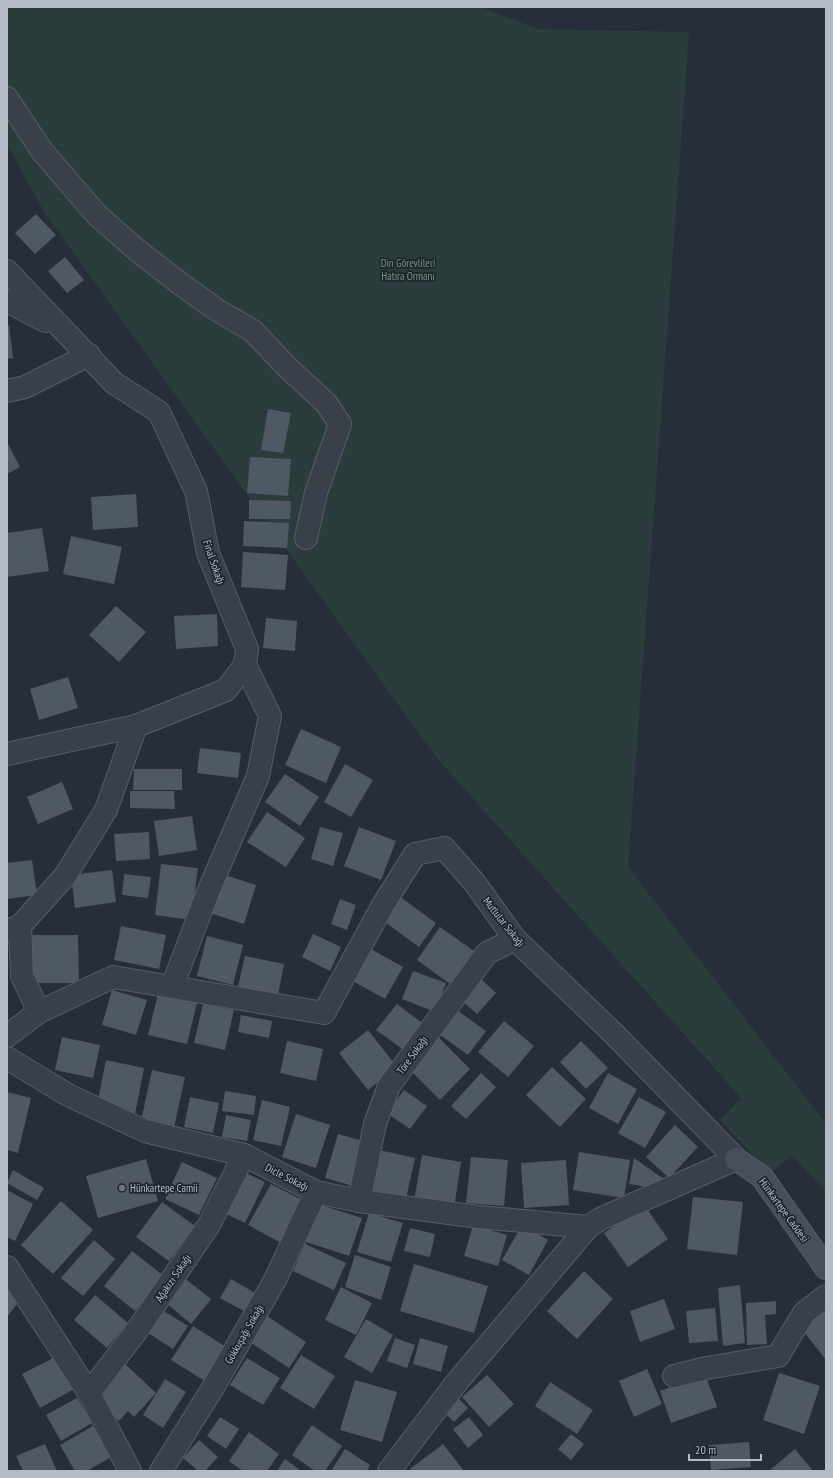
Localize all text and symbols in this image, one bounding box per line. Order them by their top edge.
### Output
park label: Din Görevlileri Hatıra Ormanı [381,256,435,283]
street label: Final Sokağı [200,538,228,586]
street label: Mutlular Sokağı [480,894,528,950]
street label: Töre Sokağı [393,1033,431,1077]
street label: Dicle Sokağı [263,1160,311,1194]
street label: Hünkartepe Caddesi [756,1175,812,1245]
place label: Hünkartepe Camii [130,1181,198,1195]
marker: Hünkartepe Camii [117,1183,127,1193]
street label: Ağakızı Sokağı [152,1251,194,1305]
street label: Gökkuşağı Sokağı [221,1302,267,1366]
scale bar [689,1436,761,1462]
text: 20 m [695,1442,716,1457]

